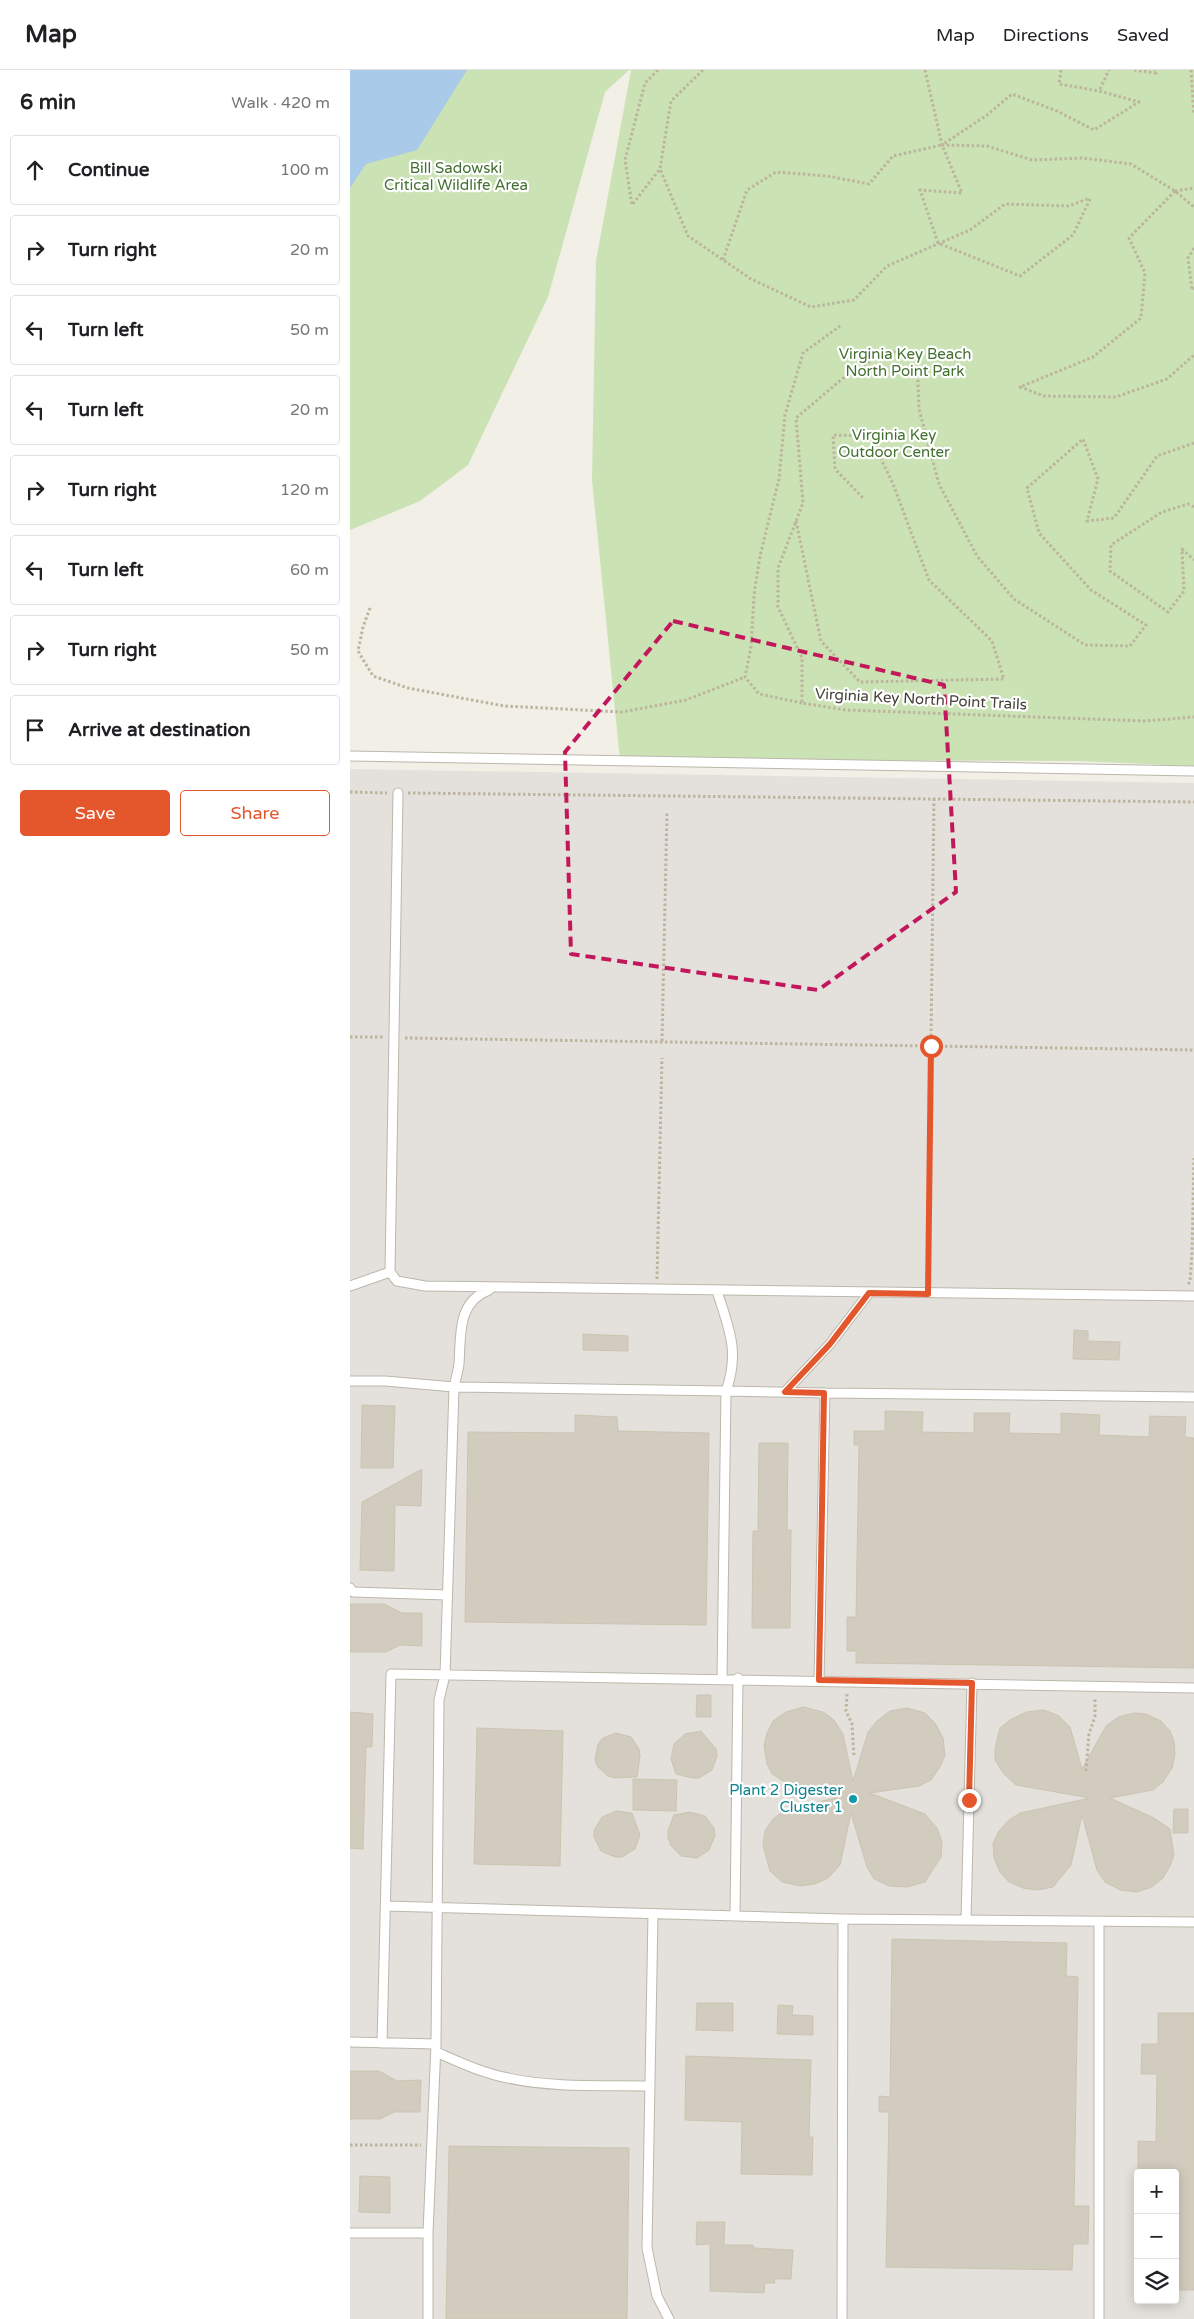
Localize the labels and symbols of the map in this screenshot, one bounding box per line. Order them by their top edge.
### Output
park label: Bill Sadowski Critical Wildlife Area [384,159,528,194]
park label: Virginia Key Beach North Point Park [839,345,971,380]
park label: Virginia Key Outdoor Center [838,426,950,461]
street label: Virginia Key North Point Trails [815,684,1027,714]
route start [920,1035,943,1058]
place label: Plant 2 Digester Cluster 1 [729,1781,843,1816]
route end [958,1789,981,1812]
marker: Plant 2 Digester Cluster 1 [847,1793,859,1805]

